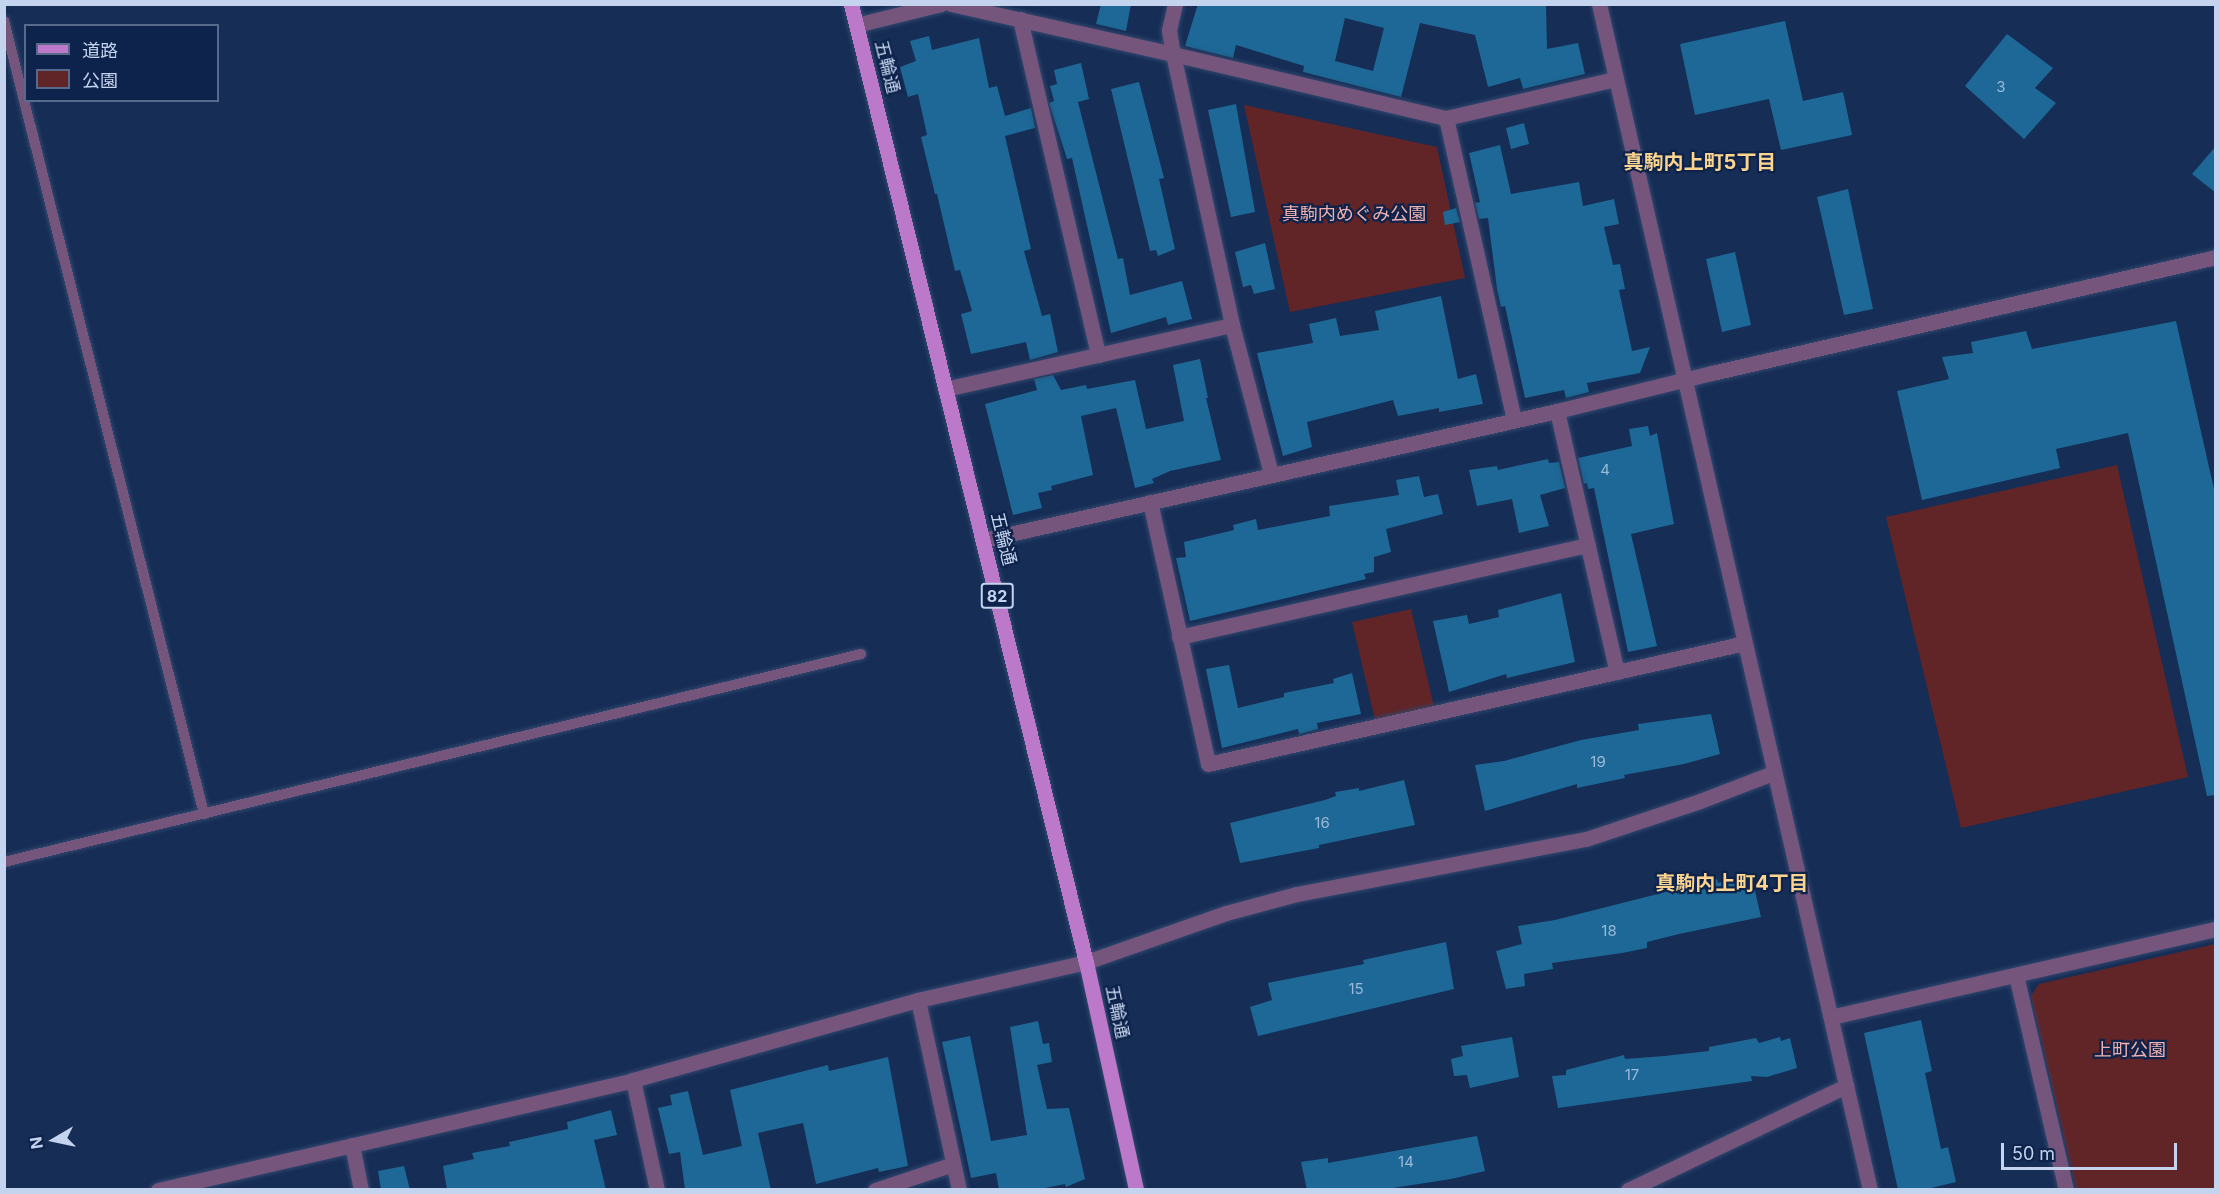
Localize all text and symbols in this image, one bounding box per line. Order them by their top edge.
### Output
legend [24,24,219,102]
street label: 五輪通 [870,38,904,96]
text: 道路 [82,40,118,61]
text: 公園 [82,70,118,91]
house number: 3 [1996,78,2006,96]
district label: 真駒内上町5丁目 [1624,150,1776,174]
park label: 真駒内めぐみ公園 [1282,203,1426,225]
house number: 4 [1600,461,1610,479]
street label: 五輪通 [986,510,1020,568]
road number: 82 [980,583,1014,609]
house number: 19 [1590,753,1606,771]
house number: 16 [1314,814,1330,832]
district label: 真駒内上町4丁目 [1655,871,1809,895]
house number: 18 [1601,922,1617,940]
house number: 15 [1348,980,1364,998]
street label: 五輪通 [1101,983,1133,1041]
park label: 上町公園 [2094,1039,2166,1061]
house number: 17 [1625,1066,1639,1084]
north arrow [24,1110,84,1170]
scale bar [2004,1131,2180,1169]
text: N [25,1135,47,1150]
text: 50 m [2012,1143,2055,1164]
house number: 14 [1398,1153,1414,1171]

